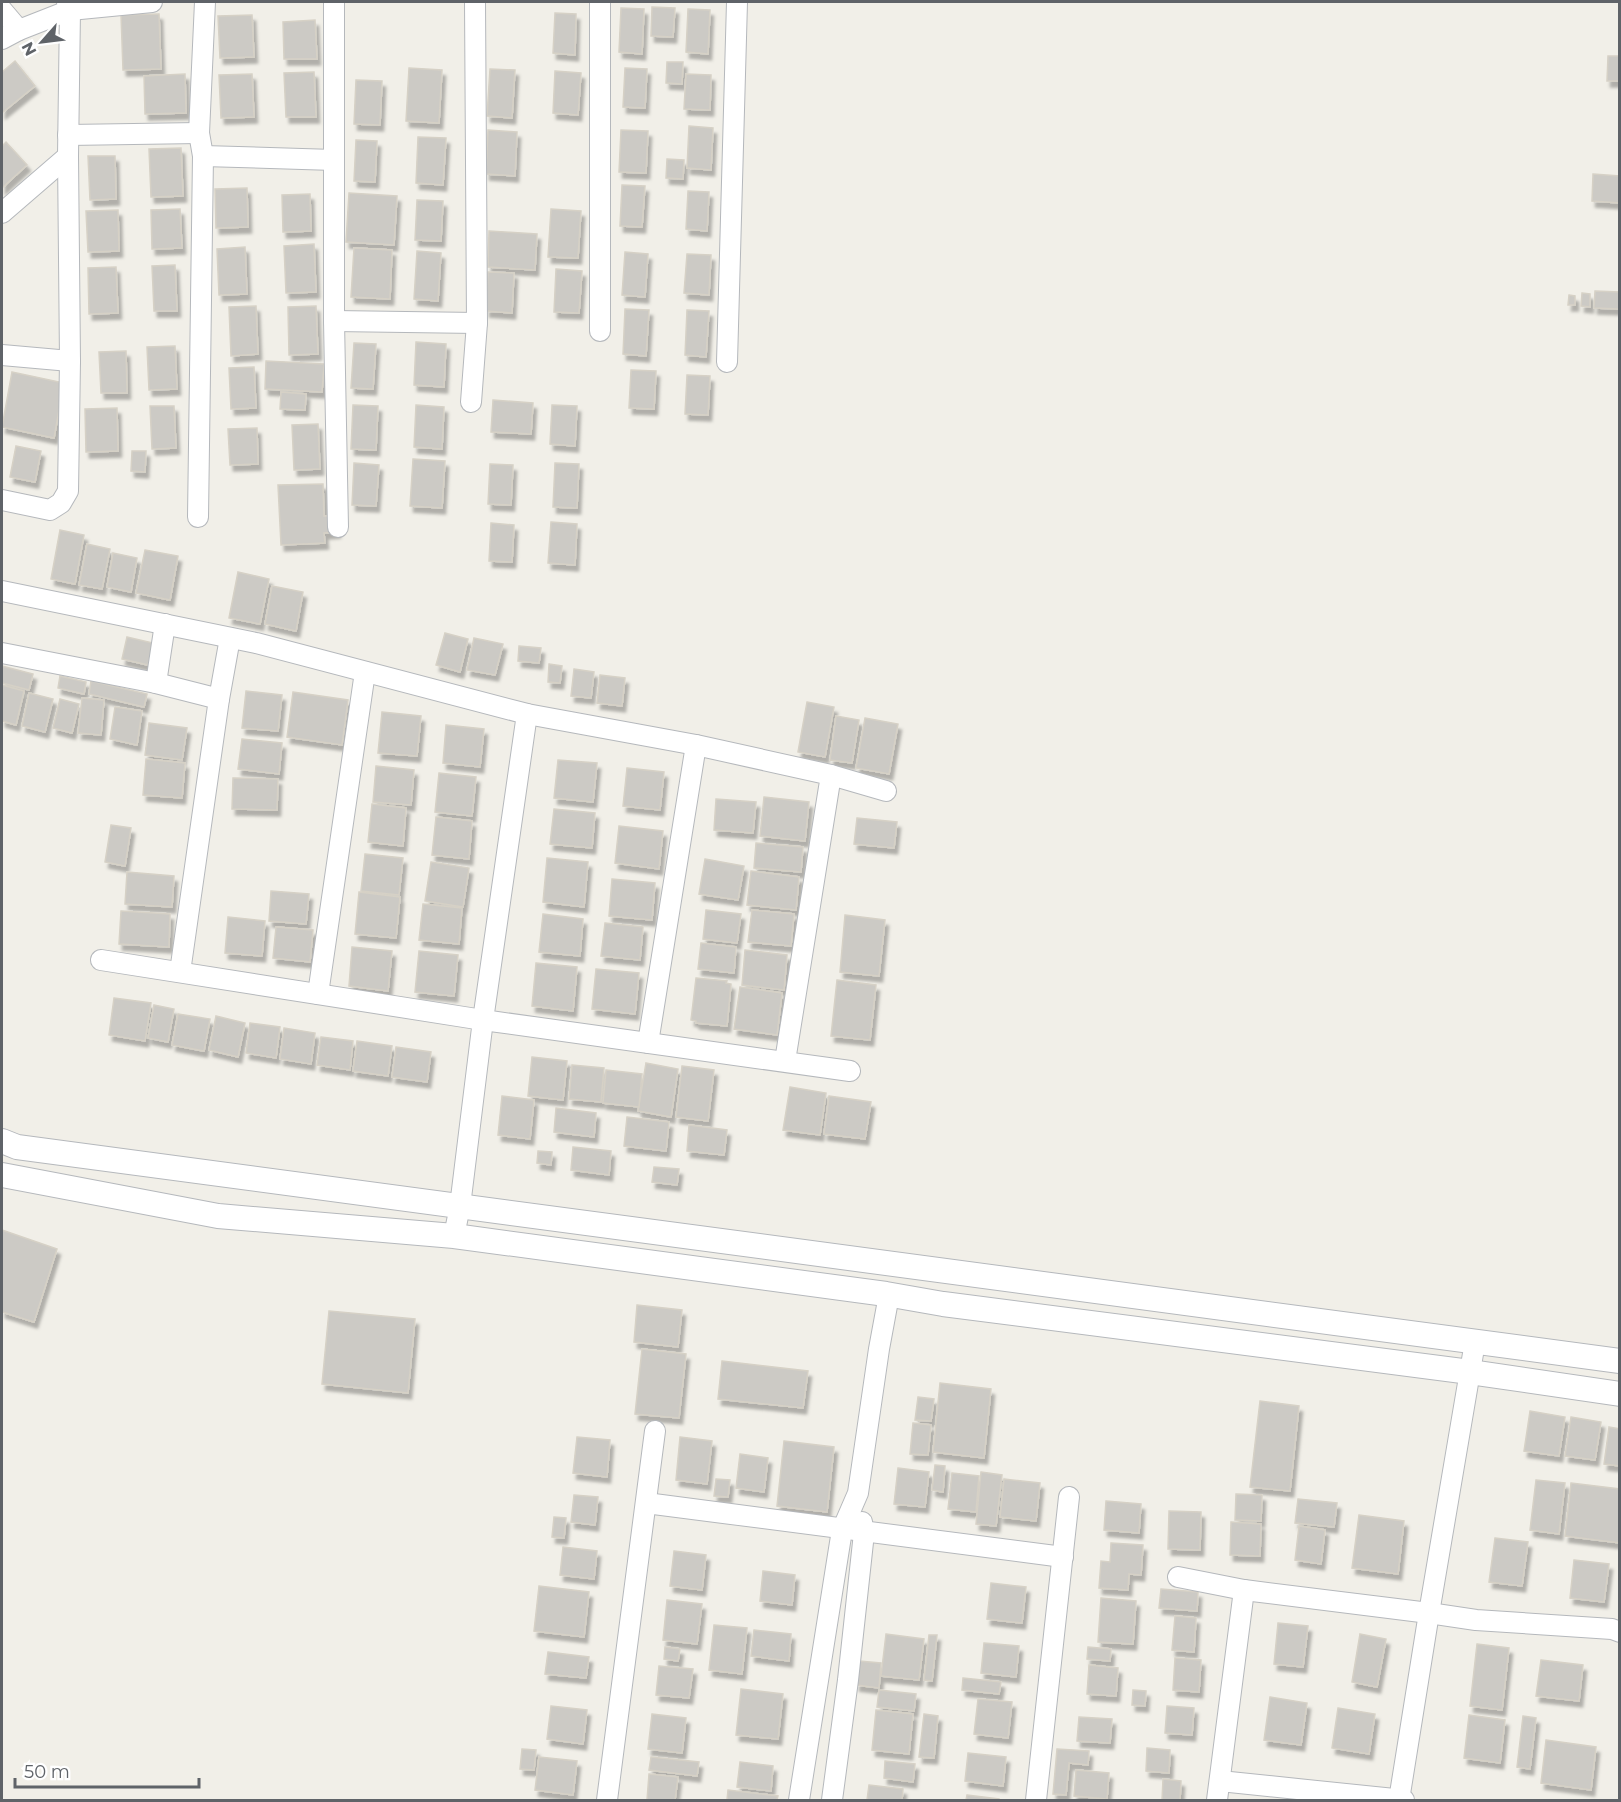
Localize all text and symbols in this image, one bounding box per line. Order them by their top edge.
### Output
north arrow [12,12,72,72]
text: N [18,39,41,59]
scale bar [15,1751,200,1789]
text: 50 m [24,1761,70,1783]

